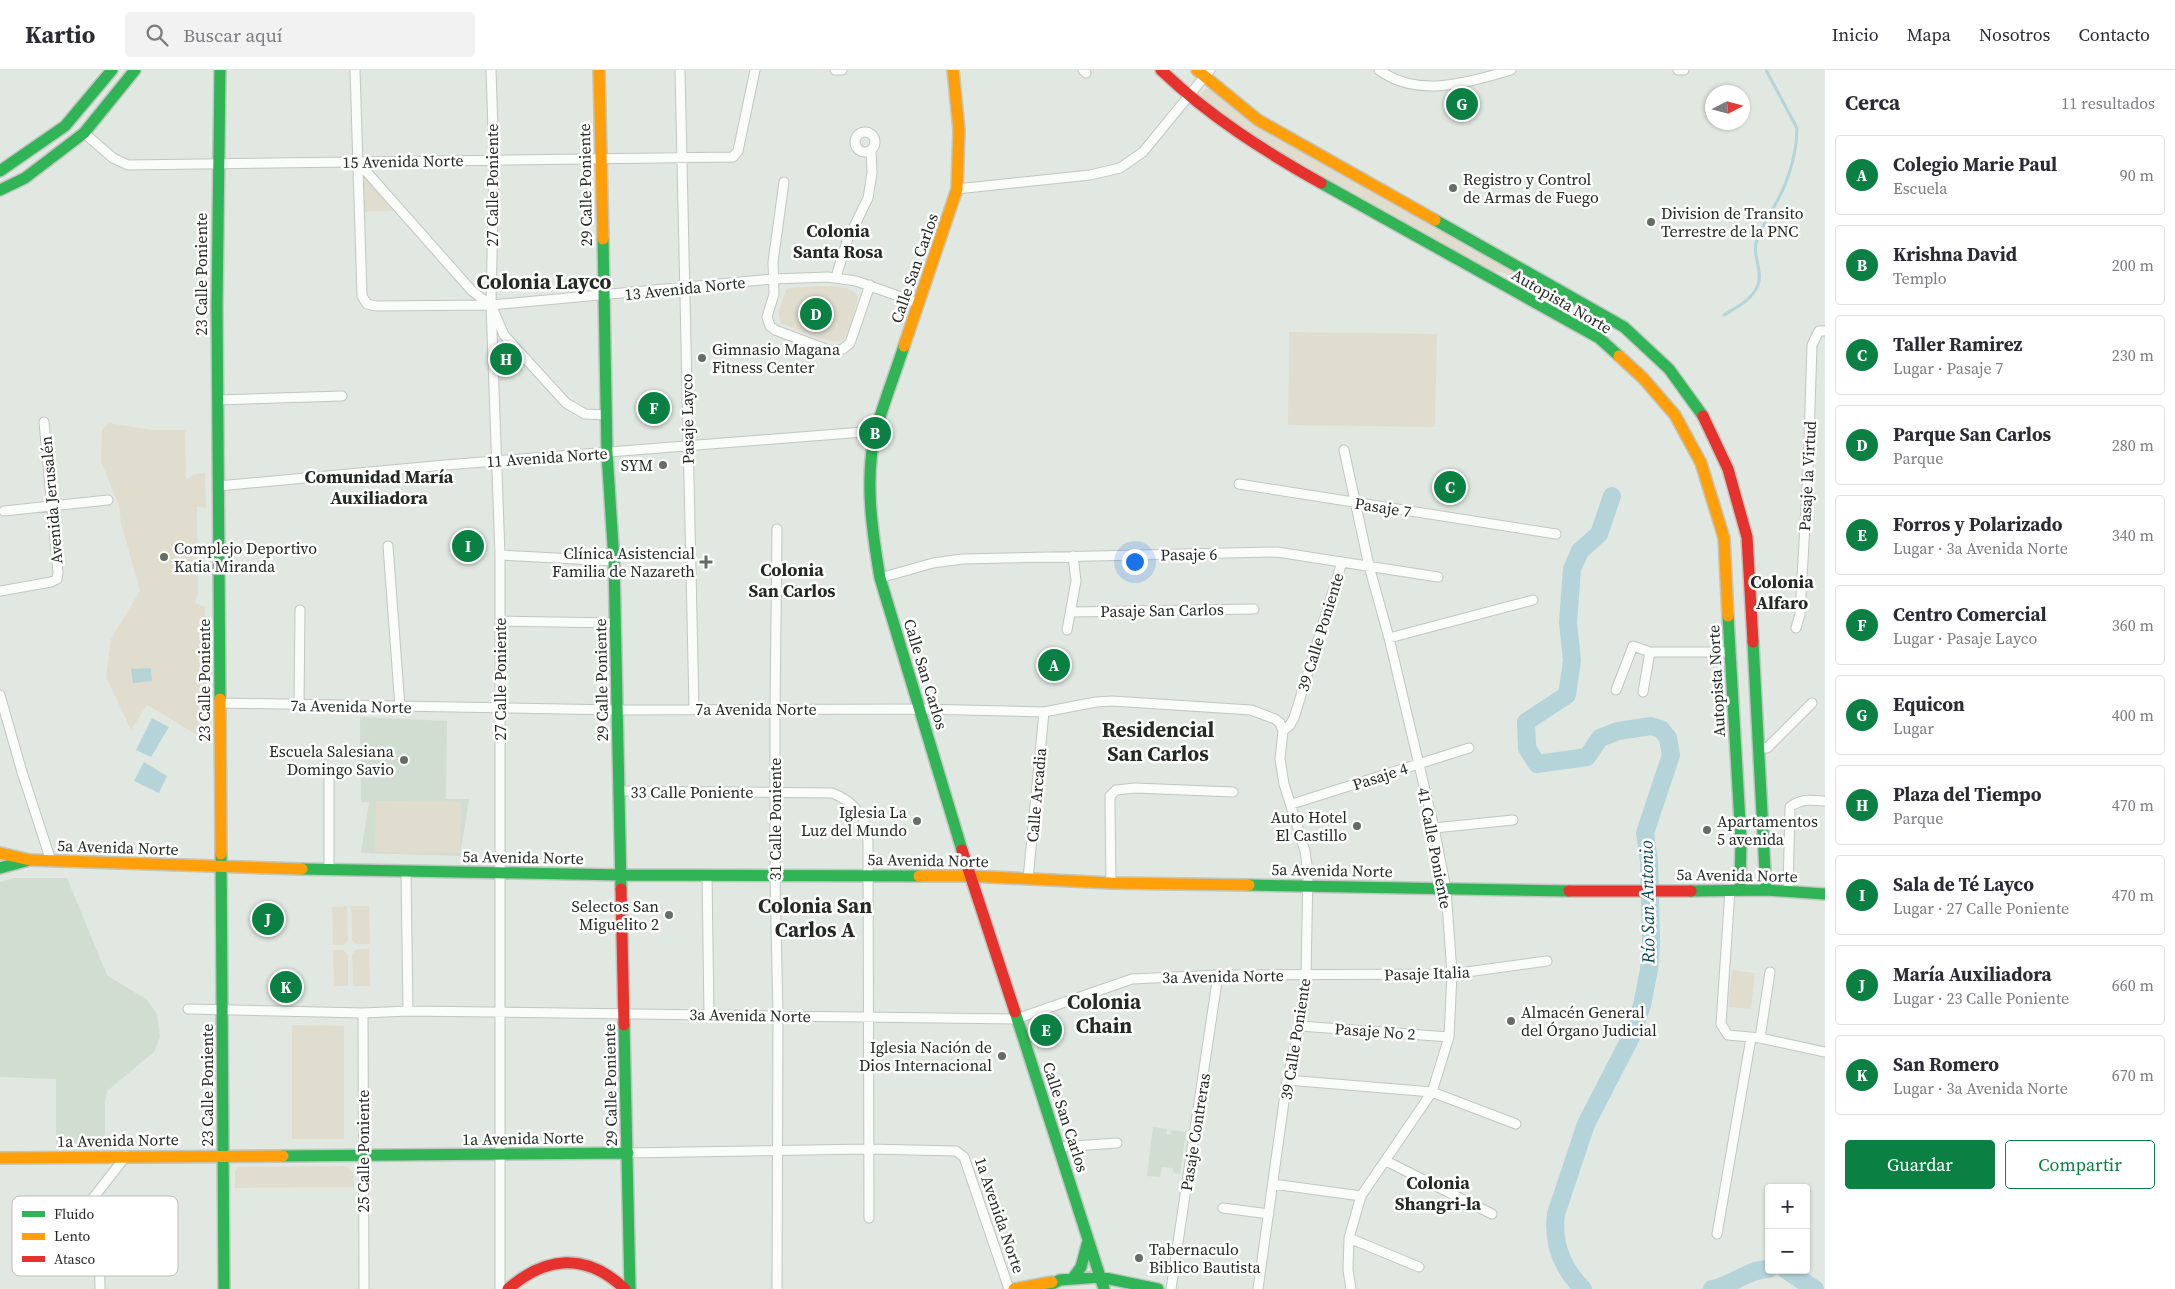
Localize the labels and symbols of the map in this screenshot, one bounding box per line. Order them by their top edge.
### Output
pin: G [1446,85,1478,123]
north arrow [1705,85,1750,130]
street label: 29 Calle Poniente [573,123,597,247]
street label: 27 Calle Poniente [481,124,503,246]
street label: 15 Avenida Norte [342,149,464,173]
place label: Registro y Control de Armas de Fuego [1463,168,1599,208]
marker: Registro y Control de Armas de Fuego [1447,182,1459,194]
place label: Division de Transito Terrestre de la PNC [1661,202,1804,242]
street label: Calle San Carlos [885,210,943,326]
street label: 23 Calle Poniente [190,213,212,335]
marker: Division de Transito Terrestre de la PNC [1645,216,1657,228]
district label: Colonia Santa Rosa [793,218,883,264]
street label: Autopista Norte [1508,263,1616,339]
district label: Colonia Layco [477,267,612,296]
street label: 13 Avenida Norte [624,271,746,305]
pin: D [800,295,832,333]
place label: Gimnasio Magana Fitness Center [712,338,841,378]
pin: H [490,340,522,378]
marker: Gimnasio Magana Fitness Center [696,352,708,364]
street label: Pasaje Layco [675,373,699,465]
pin: F [638,389,670,427]
pin: B [859,414,891,452]
street label: Pasaje la Virtud [1793,420,1821,532]
street label: Avenida Jerusalén [34,435,68,565]
street label: 11 Avenida Norte [486,442,608,472]
place label: SYM [621,454,653,476]
marker: SYM [657,459,669,471]
district label: Comunidad María Auxiliadora [305,464,454,510]
pin: C [1434,468,1466,506]
street label: Pasaje 7 [1353,492,1413,522]
pin: I [452,527,484,565]
place label: Complejo Deportivo Katia Miranda [174,537,317,577]
place label: Clínica Asistencial Familia de Nazareth [552,542,695,582]
street label: Pasaje 6 [1160,543,1218,565]
your location [1122,549,1148,575]
marker: Complejo Deportivo Katia Miranda [158,551,170,563]
marker: Clínica Asistencial Familia de Nazareth [699,555,713,569]
district label: Colonia San Carlos [748,557,836,603]
district label: Colonia Alfaro [1750,569,1814,615]
street label: 39 Calle Poniente [1292,570,1348,694]
street label: Pasaje San Carlos [1100,598,1224,622]
street label: Calle San Carlos [899,616,953,732]
street label: 27 Calle Poniente [489,618,511,740]
street label: 29 Calle Poniente [589,618,613,742]
street label: 23 Calle Poniente [193,619,215,741]
street label: Autopista Norte [1702,624,1730,738]
pin: A [1038,646,1070,684]
street label: 7a Avenida Norte [290,694,412,718]
street label: 7a Avenida Norte [695,698,817,720]
district label: Residencial San Carlos [1102,715,1215,768]
place label: Escuela Salesiana Domingo Savio [269,740,395,780]
street label: Calle Arcadia [1021,746,1051,843]
marker: Escuela Salesiana Domingo Savio [398,754,410,766]
street label: Pasaje 4 [1350,757,1410,795]
street label: 31 Calle Poniente [764,758,786,880]
street label: 33 Calle Poniente [631,781,753,803]
street label: 41 Calle Poniente [1412,786,1458,910]
place label: Iglesia La Luz del Mundo [801,801,908,841]
place label: Auto Hotel El Castillo [1271,806,1347,846]
place label: Apartamentos 5 avenida [1717,810,1818,850]
marker: Iglesia La Luz del Mundo [911,815,923,827]
marker: Auto Hotel El Castillo [1351,820,1363,832]
marker: Apartamentos 5 avenida [1701,824,1713,836]
street label: 5a Avenida Norte [57,834,179,860]
water label: Río San Antonio [1633,840,1661,965]
street label: 5a Avenida Norte [462,845,584,869]
street label: 5a Avenida Norte [867,848,989,872]
street label: 5a Avenida Norte [1271,858,1393,882]
street label: 5a Avenida Norte [1676,863,1798,887]
district label: Colonia San Carlos A [758,891,872,944]
place label: Selectos San Miguelito 2 [571,895,659,935]
pin: J [252,900,284,938]
marker: Selectos San Miguelito 2 [663,909,675,921]
street label: Pasaje Italia [1384,960,1471,985]
street label: 3a Avenida Norte [1162,964,1284,988]
pin: K [270,968,302,1006]
street label: 39 Calle Poniente [1275,977,1315,1101]
district label: Colonia Chain [1067,987,1142,1040]
place label: Almacén General del Órgano Judicial [1521,1001,1657,1041]
street label: 3a Avenida Norte [689,1003,811,1027]
pin: E [1030,1011,1062,1049]
marker: Almacén General del Órgano Judicial [1505,1015,1517,1027]
street label: Pasaje No 2 [1334,1017,1416,1045]
street label: 29 Calle Poniente [598,1023,622,1147]
street label: 23 Calle Poniente [196,1024,218,1146]
place label: Iglesia Nación de Dios Internacional [859,1036,992,1076]
marker: Iglesia Nación de Dios Internacional [996,1050,1008,1062]
street label: Calle San Carlos [1038,1059,1094,1175]
street label: Pasaje Contreras [1175,1071,1215,1193]
street label: 25 Calle Poniente [352,1090,374,1212]
street label: 1a Avenida Norte [462,1126,584,1150]
street label: 1a Avenida Norte [57,1128,179,1152]
street label: 1a Avenida Norte [970,1154,1030,1276]
district label: Colonia Shangri-la [1395,1170,1482,1216]
legend [12,1196,178,1276]
text: Fluido [54,1204,94,1224]
text: Lento [54,1226,90,1246]
place label: Tabernaculo Biblico Bautista [1149,1238,1261,1278]
text: Atasco [54,1249,96,1269]
marker: Tabernaculo Biblico Bautista [1133,1252,1145,1264]

